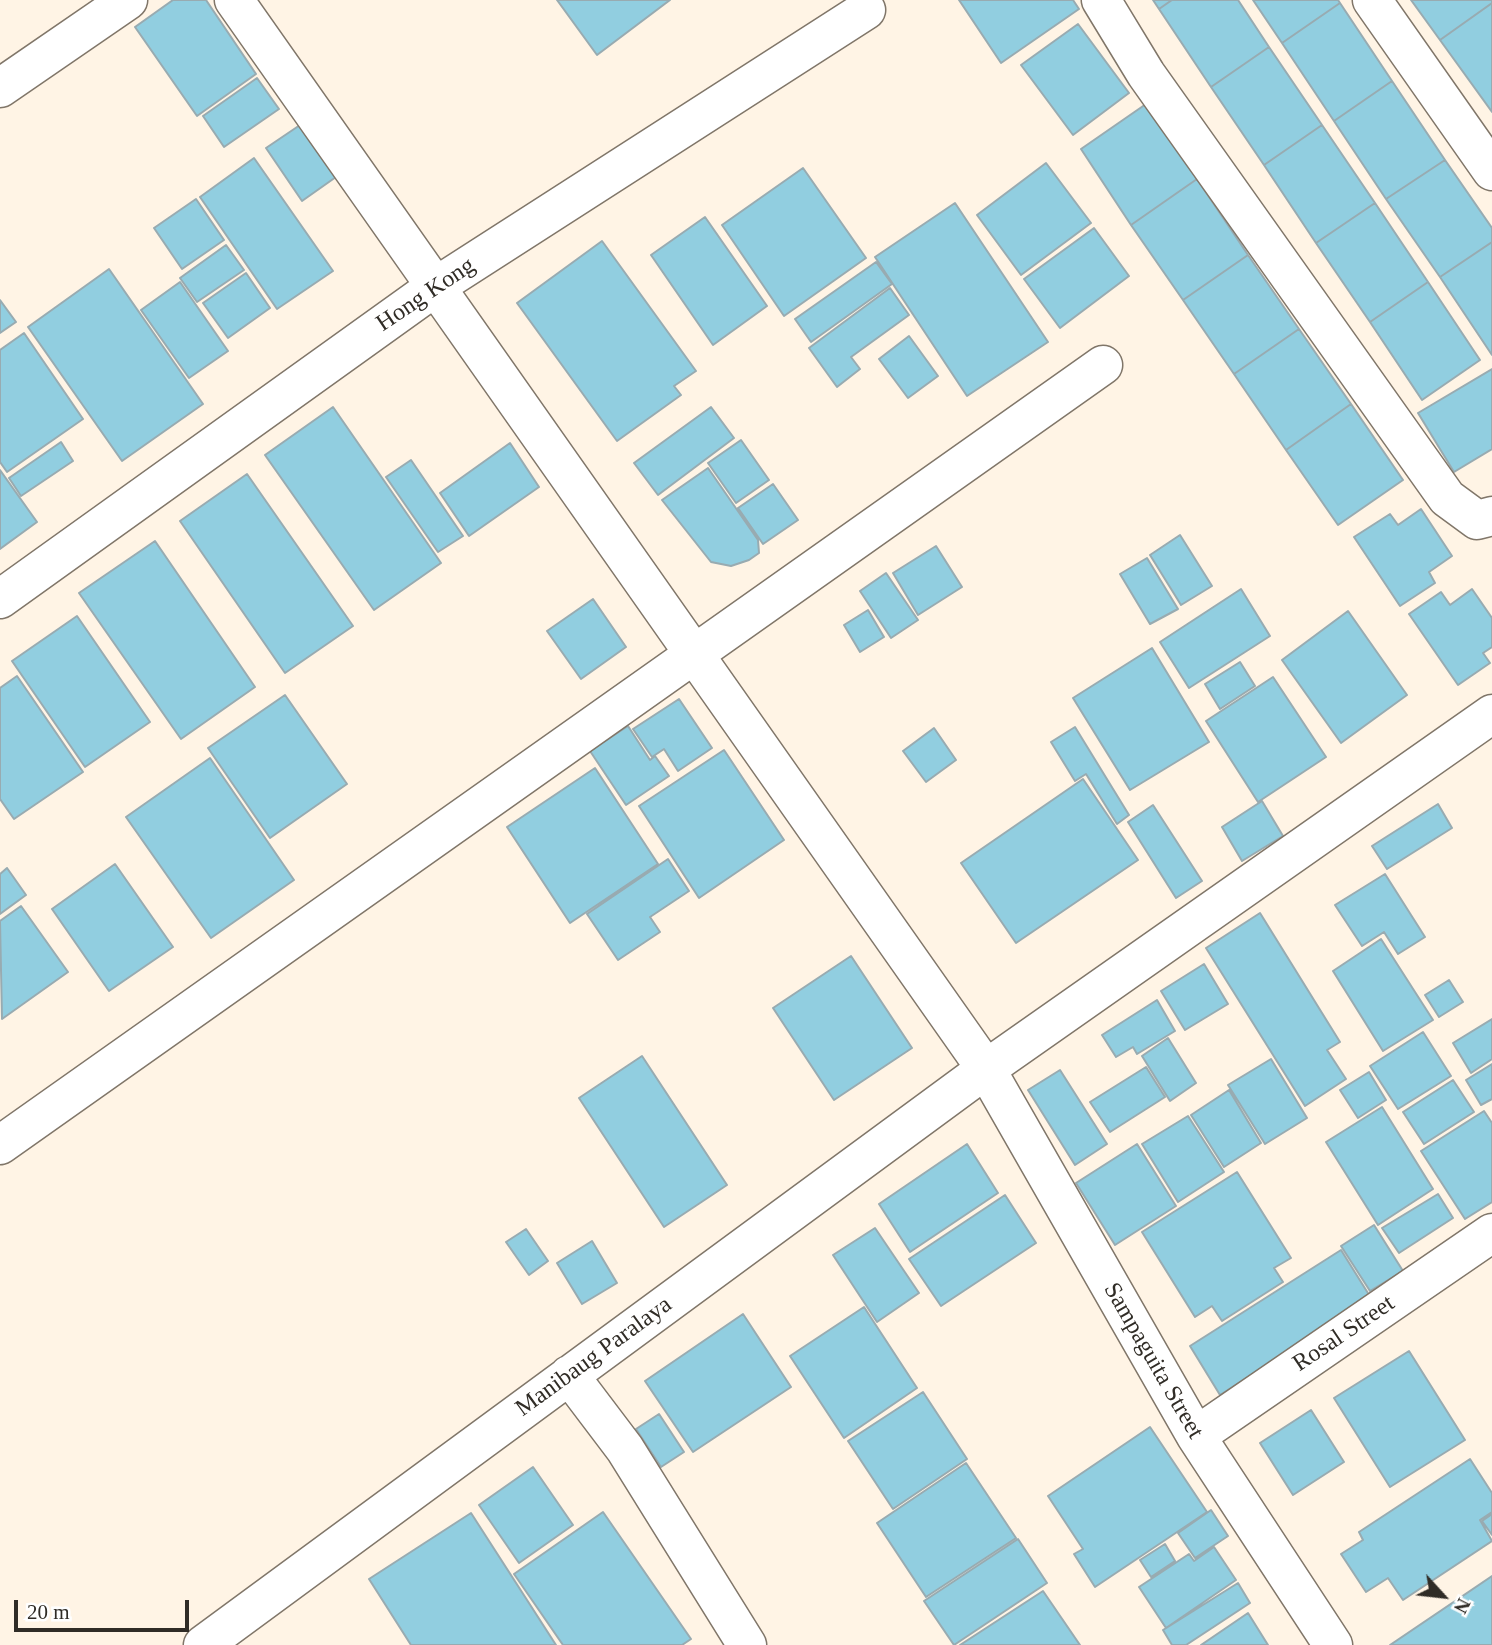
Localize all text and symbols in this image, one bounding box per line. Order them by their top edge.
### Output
street label: Hong Kong [371,252,481,338]
street label: Sampaguita Street [1097,1278,1209,1444]
street label: Rosal Street [1288,1289,1400,1379]
street label: Manibaug Paralaya [510,1291,678,1423]
north arrow [1408,1561,1478,1631]
scale bar [18,1586,192,1630]
text: N [1450,1595,1475,1617]
text: 20 m [27,1600,70,1624]

